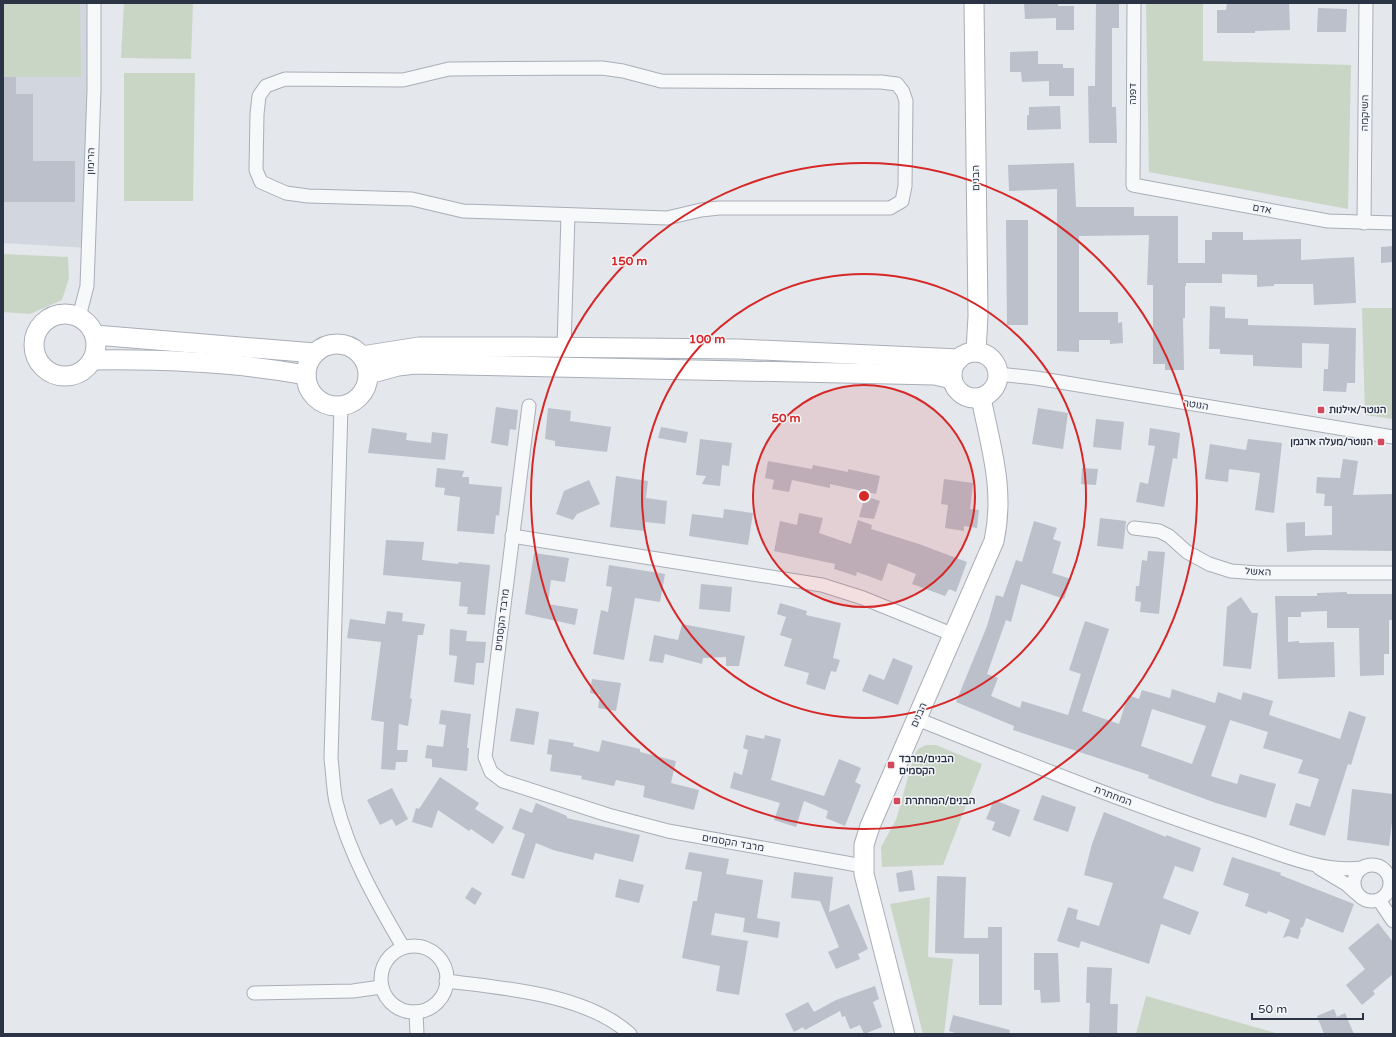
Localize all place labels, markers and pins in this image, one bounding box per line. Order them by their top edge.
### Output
place label: הנוטר/אילנות [1329,404,1387,416]
marker: הנוטר/אילנות [1316,405,1326,415]
place label: הנוטר/מעלה ארגמן [1290,436,1373,448]
marker: הנוטר/מעלה ארגמן [1376,437,1386,447]
centre of rings [857,489,871,503]
place label: הבנים/מרבד הקסמים [899,753,954,777]
marker: הבנים/מרבד הקסמים [886,760,896,770]
place label: הבנים/המחתרת [905,795,976,807]
marker: הבנים/המחתרת [892,796,902,806]

